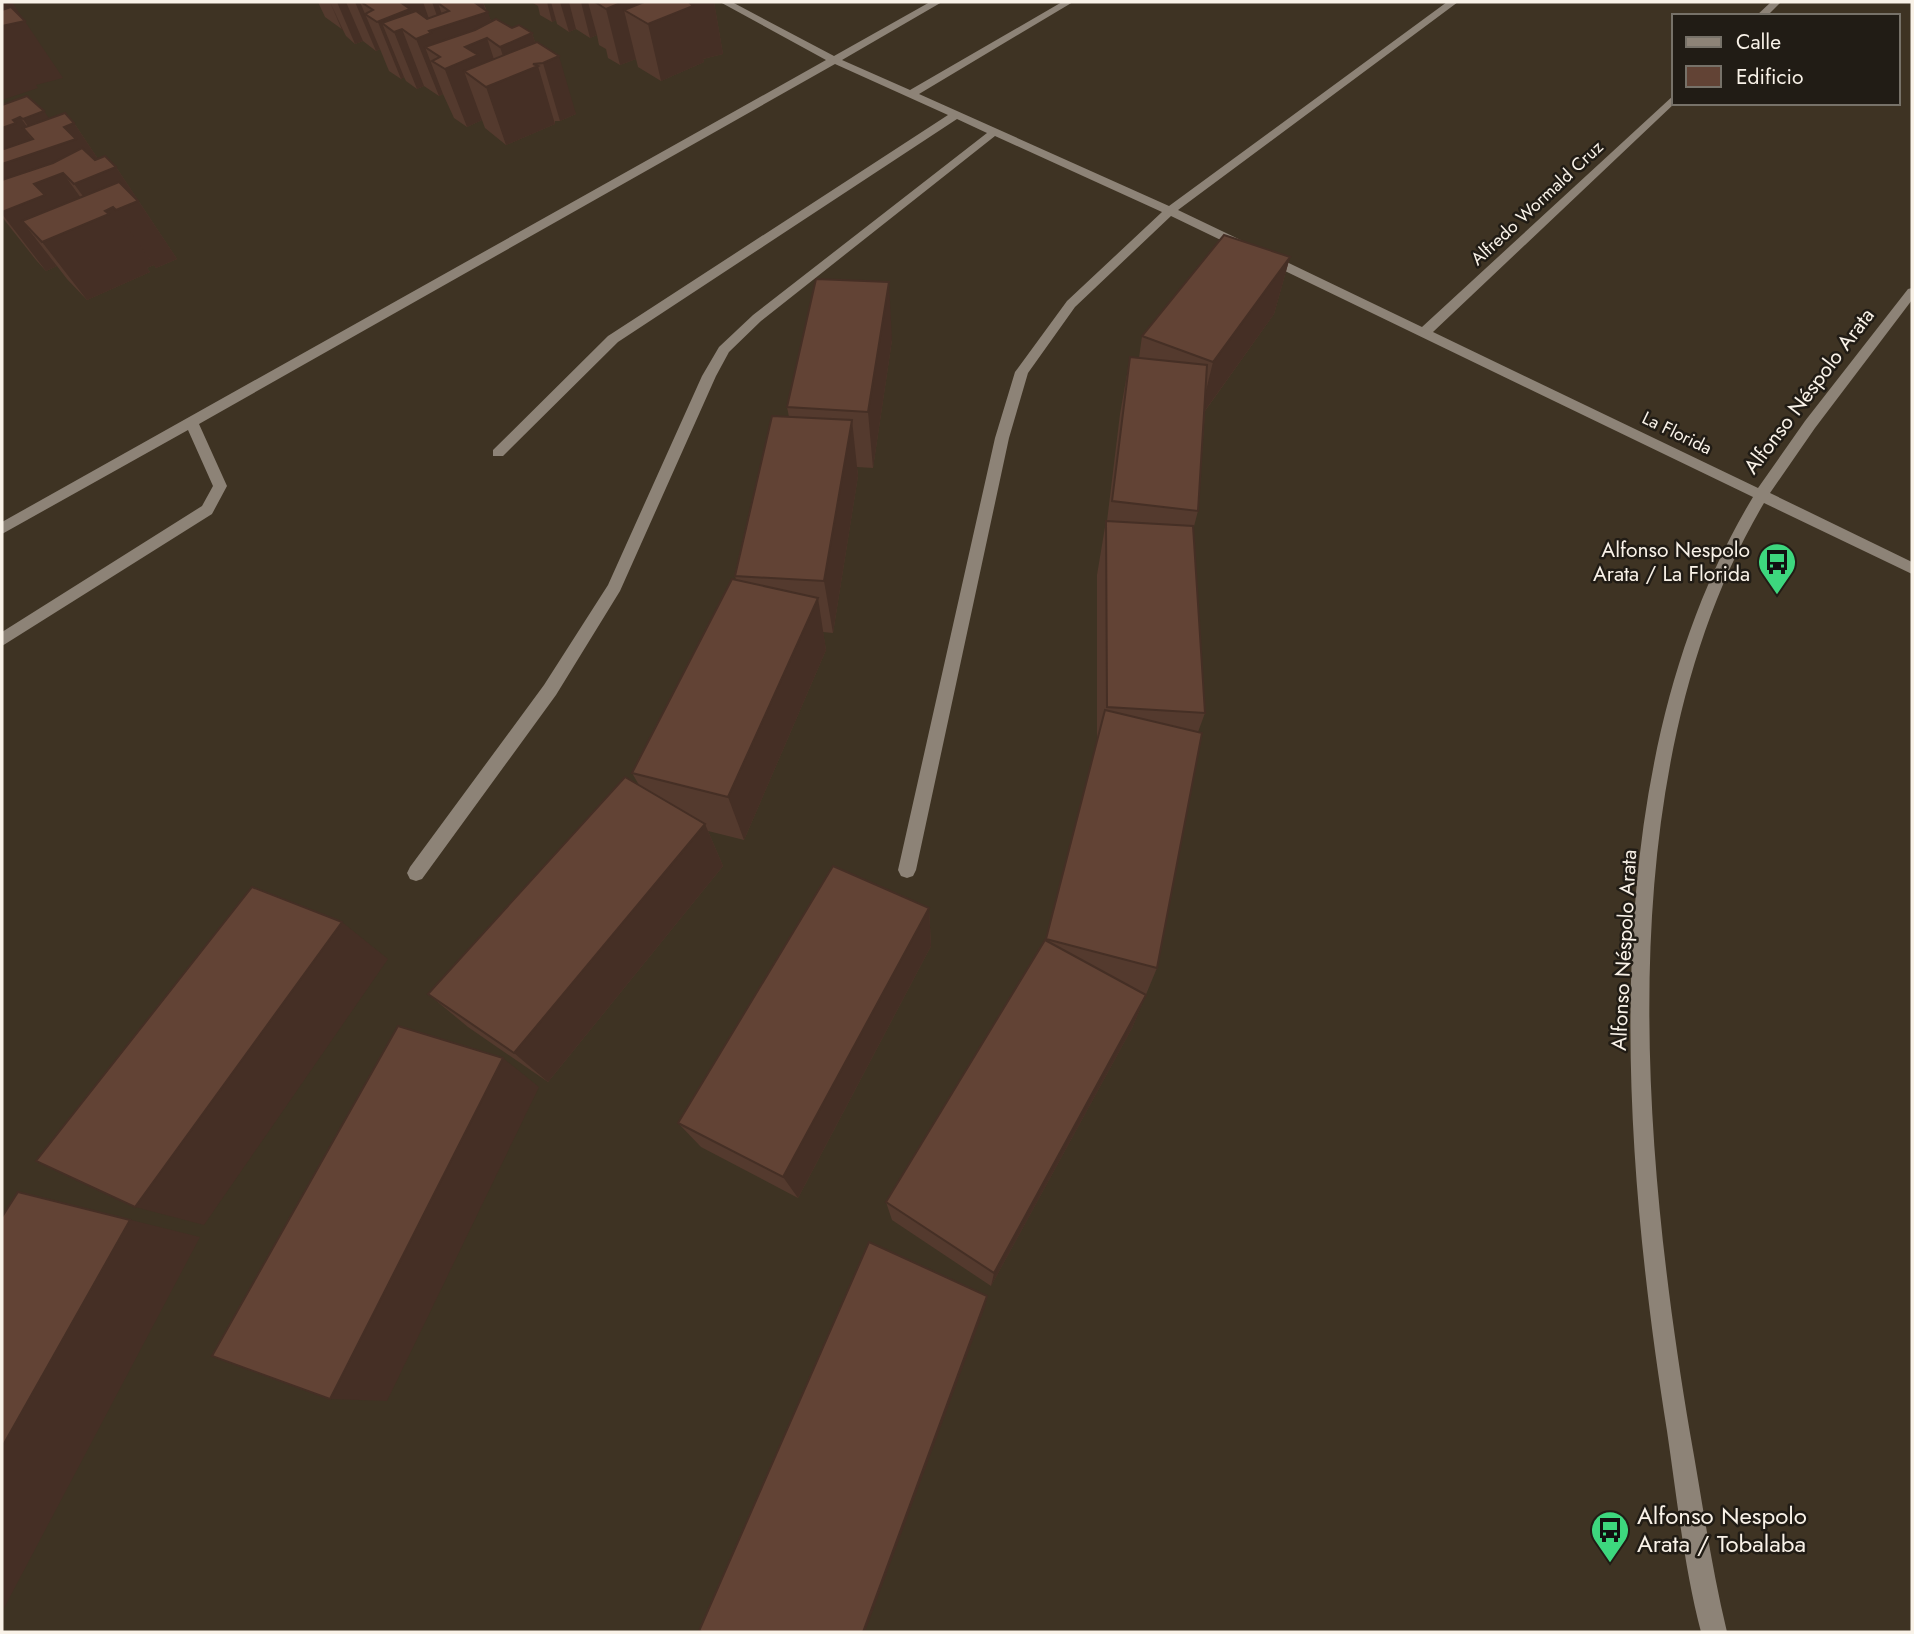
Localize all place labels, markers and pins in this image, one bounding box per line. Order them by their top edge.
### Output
place label: Alfonso Nespolo Arata / La Florida [1593,535,1750,589]
bus stop icon: Alfonso Nespolo Arata / La Florida [1756,541,1798,596]
place label: Alfonso Nespolo Arata / Tobalaba [1637,1498,1807,1561]
bus stop icon: Alfonso Nespolo Arata / Tobalaba [1589,1509,1631,1564]

